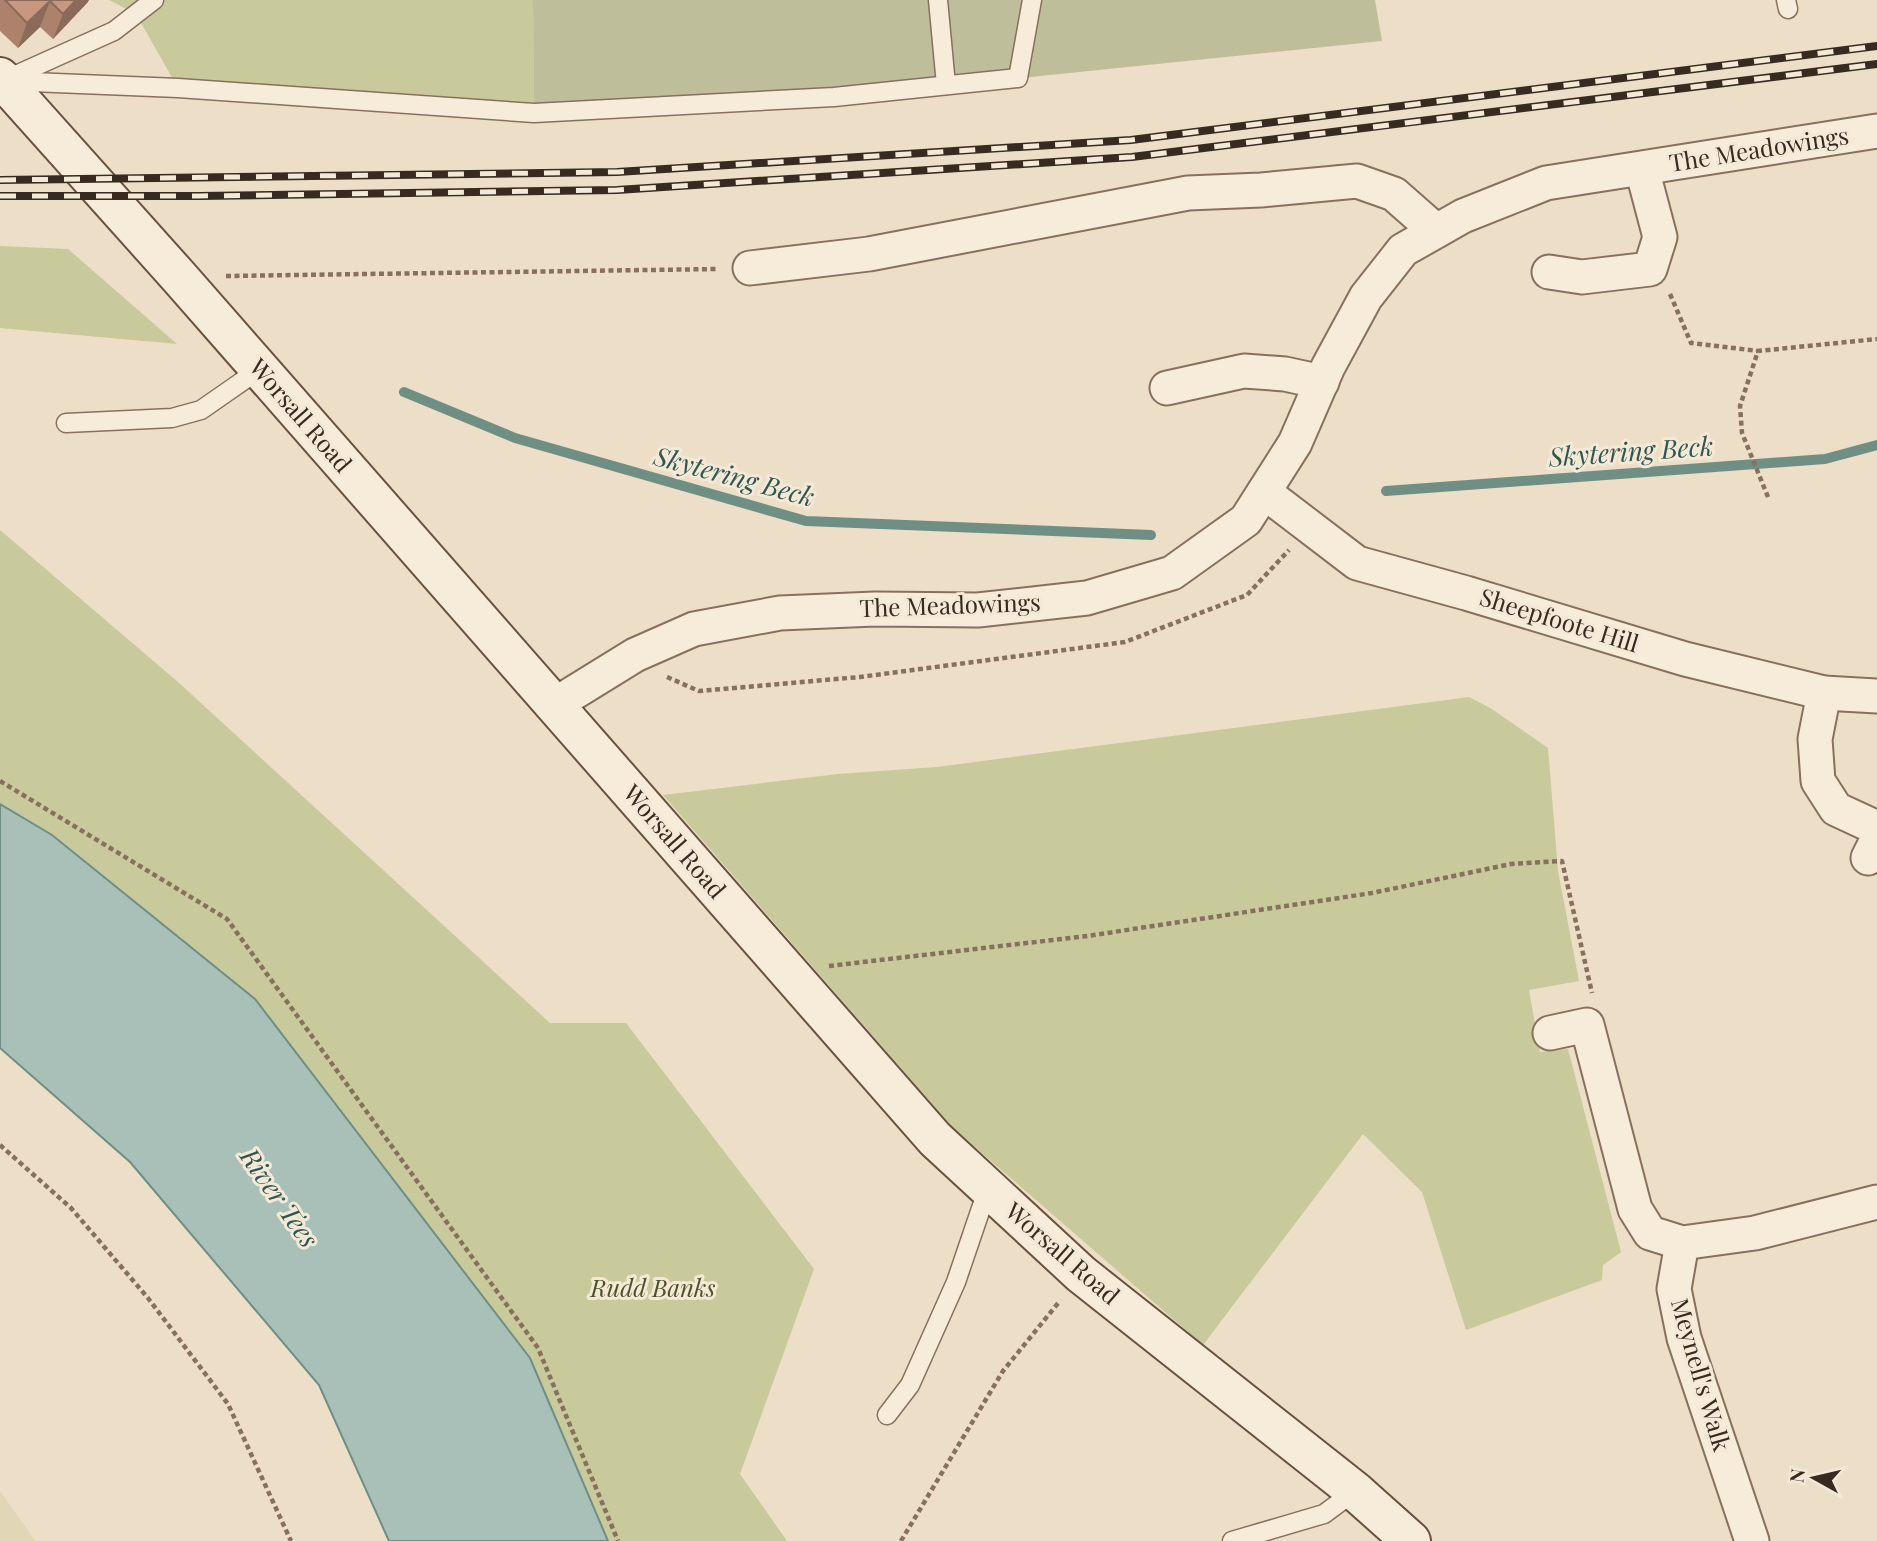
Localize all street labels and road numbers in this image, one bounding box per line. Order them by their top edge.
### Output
street label: The Meadowings [1667,118,1851,178]
street label: Worsall Road [243,350,360,478]
street label: Sheepfoote Hill [1476,580,1643,659]
street label: The Meadowings [859,585,1041,623]
street label: Worsall Road [617,776,734,904]
street label: Worsall Road [999,1194,1127,1311]
street label: Meynell's Walk [1665,1294,1739,1455]

